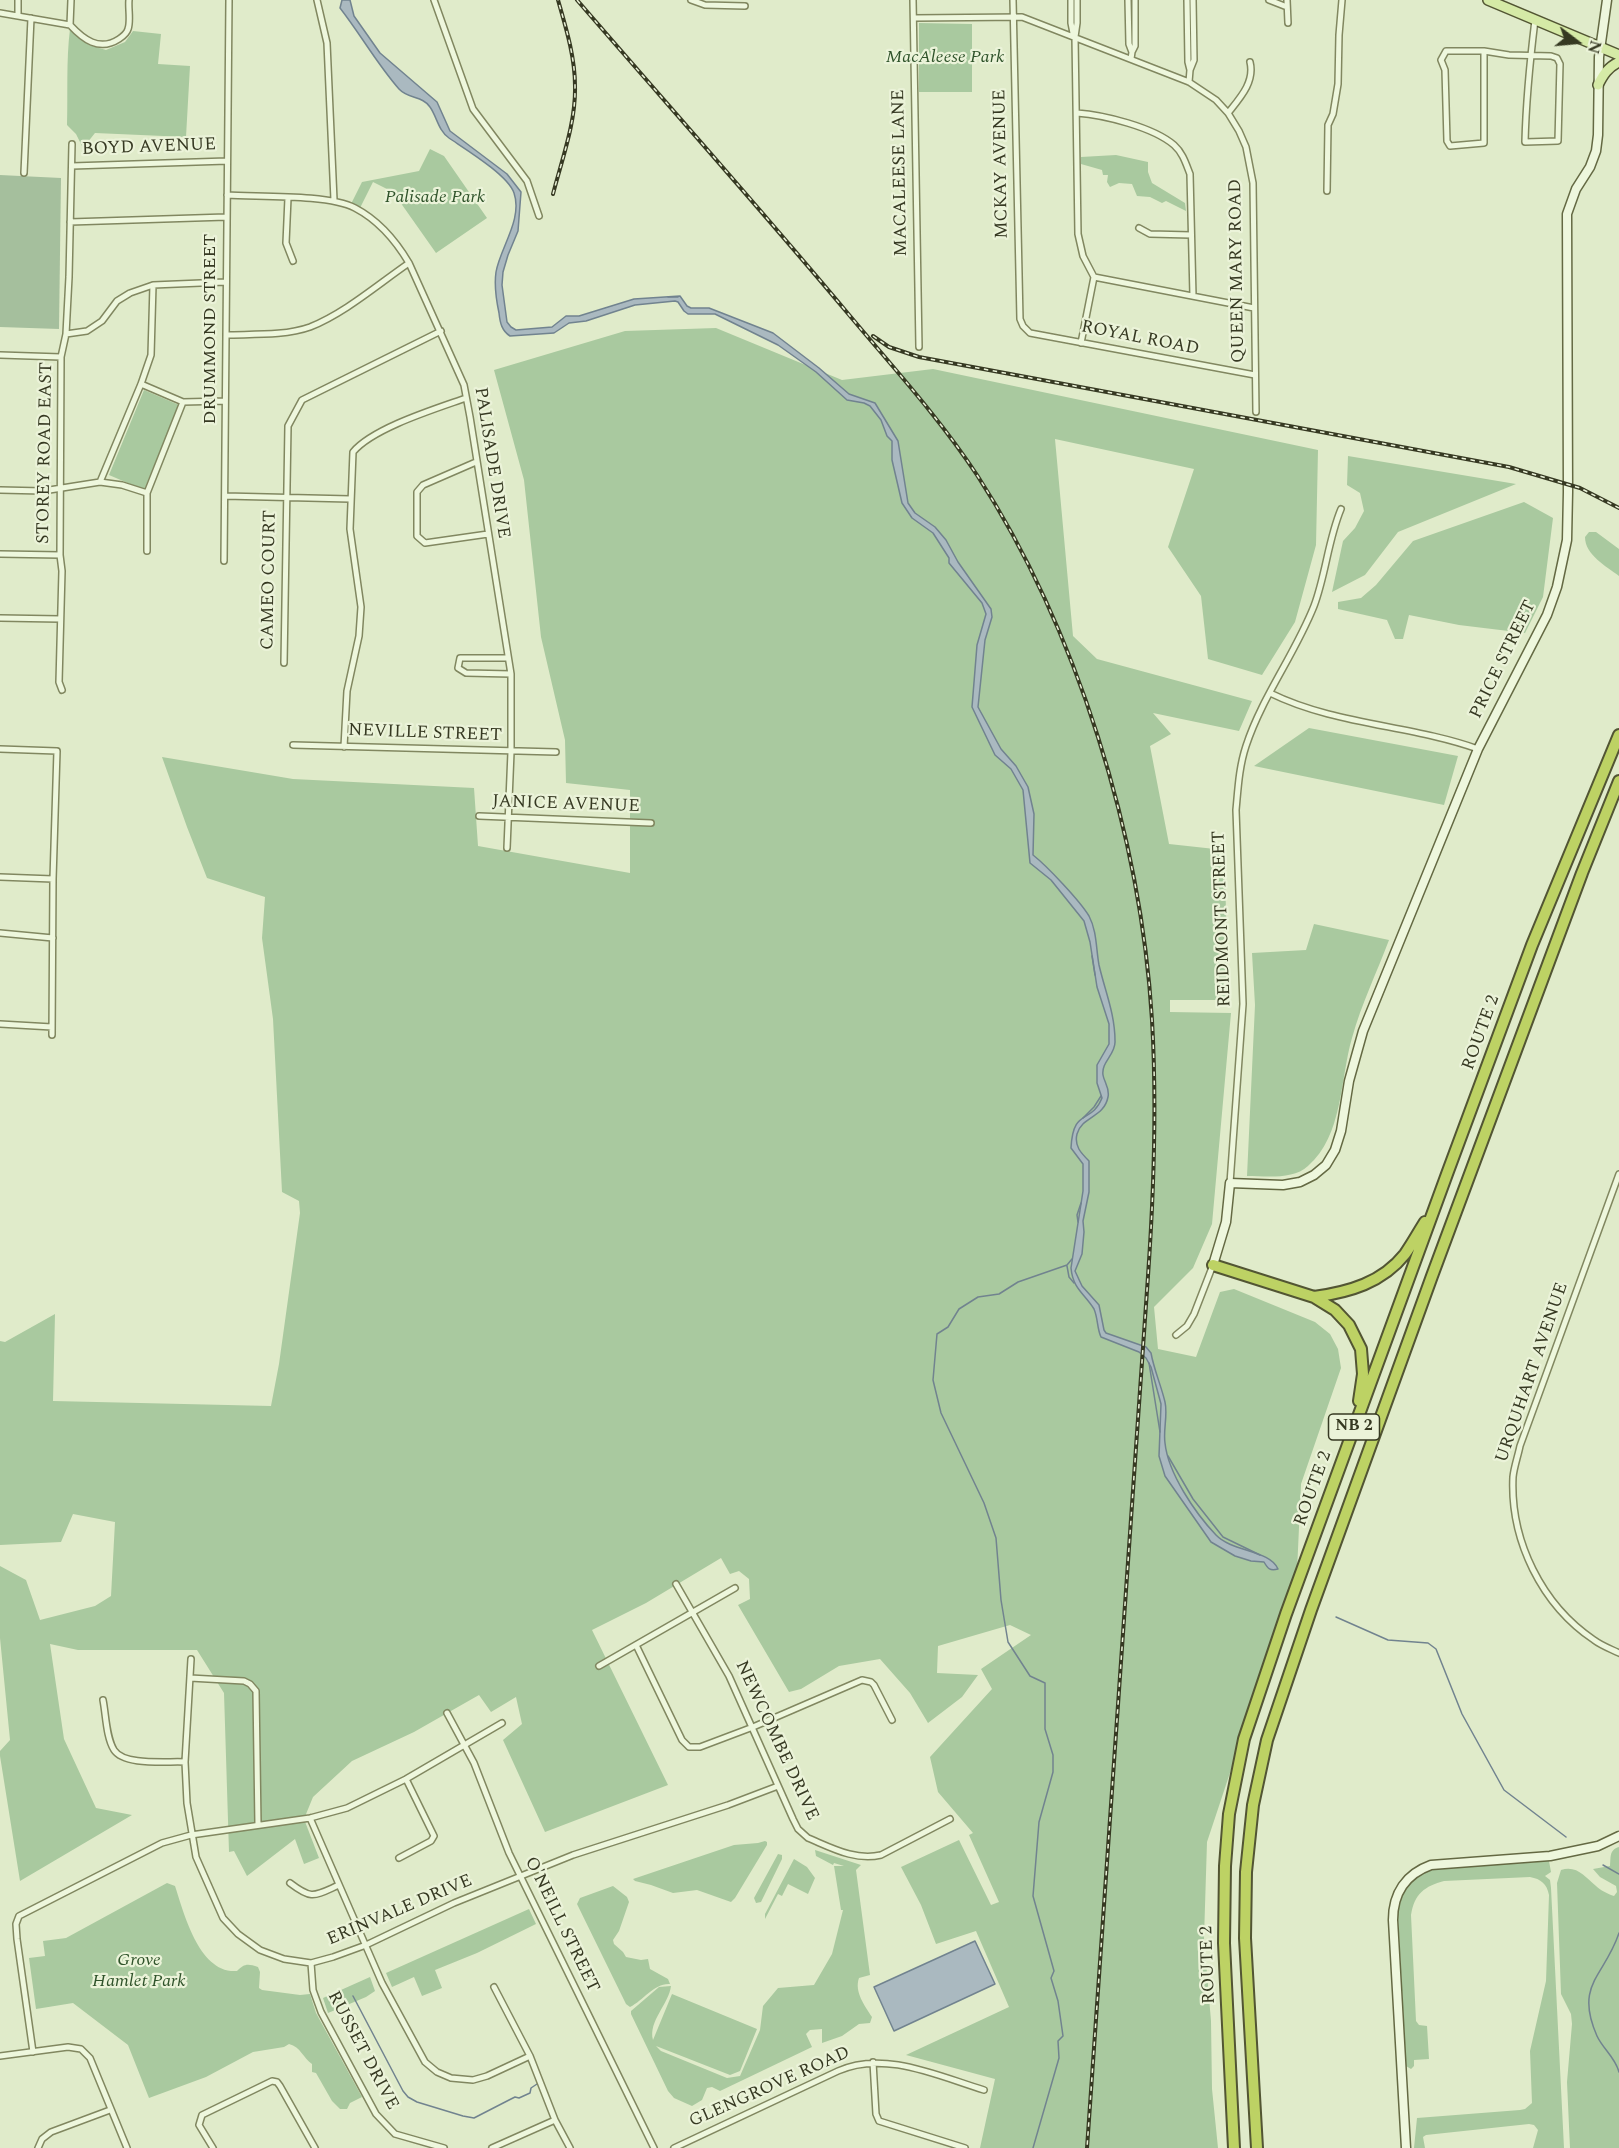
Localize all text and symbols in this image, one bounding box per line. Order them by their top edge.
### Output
north arrow [1547,12,1607,72]
text: N [1581,37,1608,57]
park label: MacAleese Park [886,47,1004,69]
street label: MACALEESE LANE [889,89,913,257]
street label: MCKAY AVENUE [990,89,1014,239]
street label: BOYD AVENUE [81,135,217,161]
street label: QUEEN MARY ROAD [1226,179,1250,363]
park label: Palisade Park [385,187,485,209]
street label: DRUMMOND STREET [200,234,222,424]
street label: ROYAL ROAD [1079,317,1201,361]
street label: STOREY ROAD EAST [34,362,58,544]
street label: PALISADE DRIVE [468,386,514,540]
street label: CAMEO COURT [258,510,282,650]
street label: PRICE STREET [1466,597,1542,723]
street label: NEVILLE STREET [348,721,502,747]
street label: JANICE AVENUE [492,792,640,818]
street label: REIDMONT STREET [1209,830,1237,1008]
street label: ROUTE 2 [1458,993,1506,1073]
street label: URQUHART AVENUE [1492,1280,1574,1466]
road number: NB 2 [1328,1414,1380,1440]
street label: ROUTE 2 [1290,1449,1338,1529]
street label: NEWCOMBE DRIVE [729,1658,823,1824]
street label: O'NEILL STREET [519,1854,603,1996]
street label: ERINVALE DRIVE [324,1871,476,1951]
street label: ROUTE 2 [1197,1926,1221,2004]
park label: Grove Hamlet Park [92,1950,186,1992]
street label: RUSSET DRIVE [322,1988,402,2114]
street label: GLENGROVE ROAD [686,2043,854,2133]

